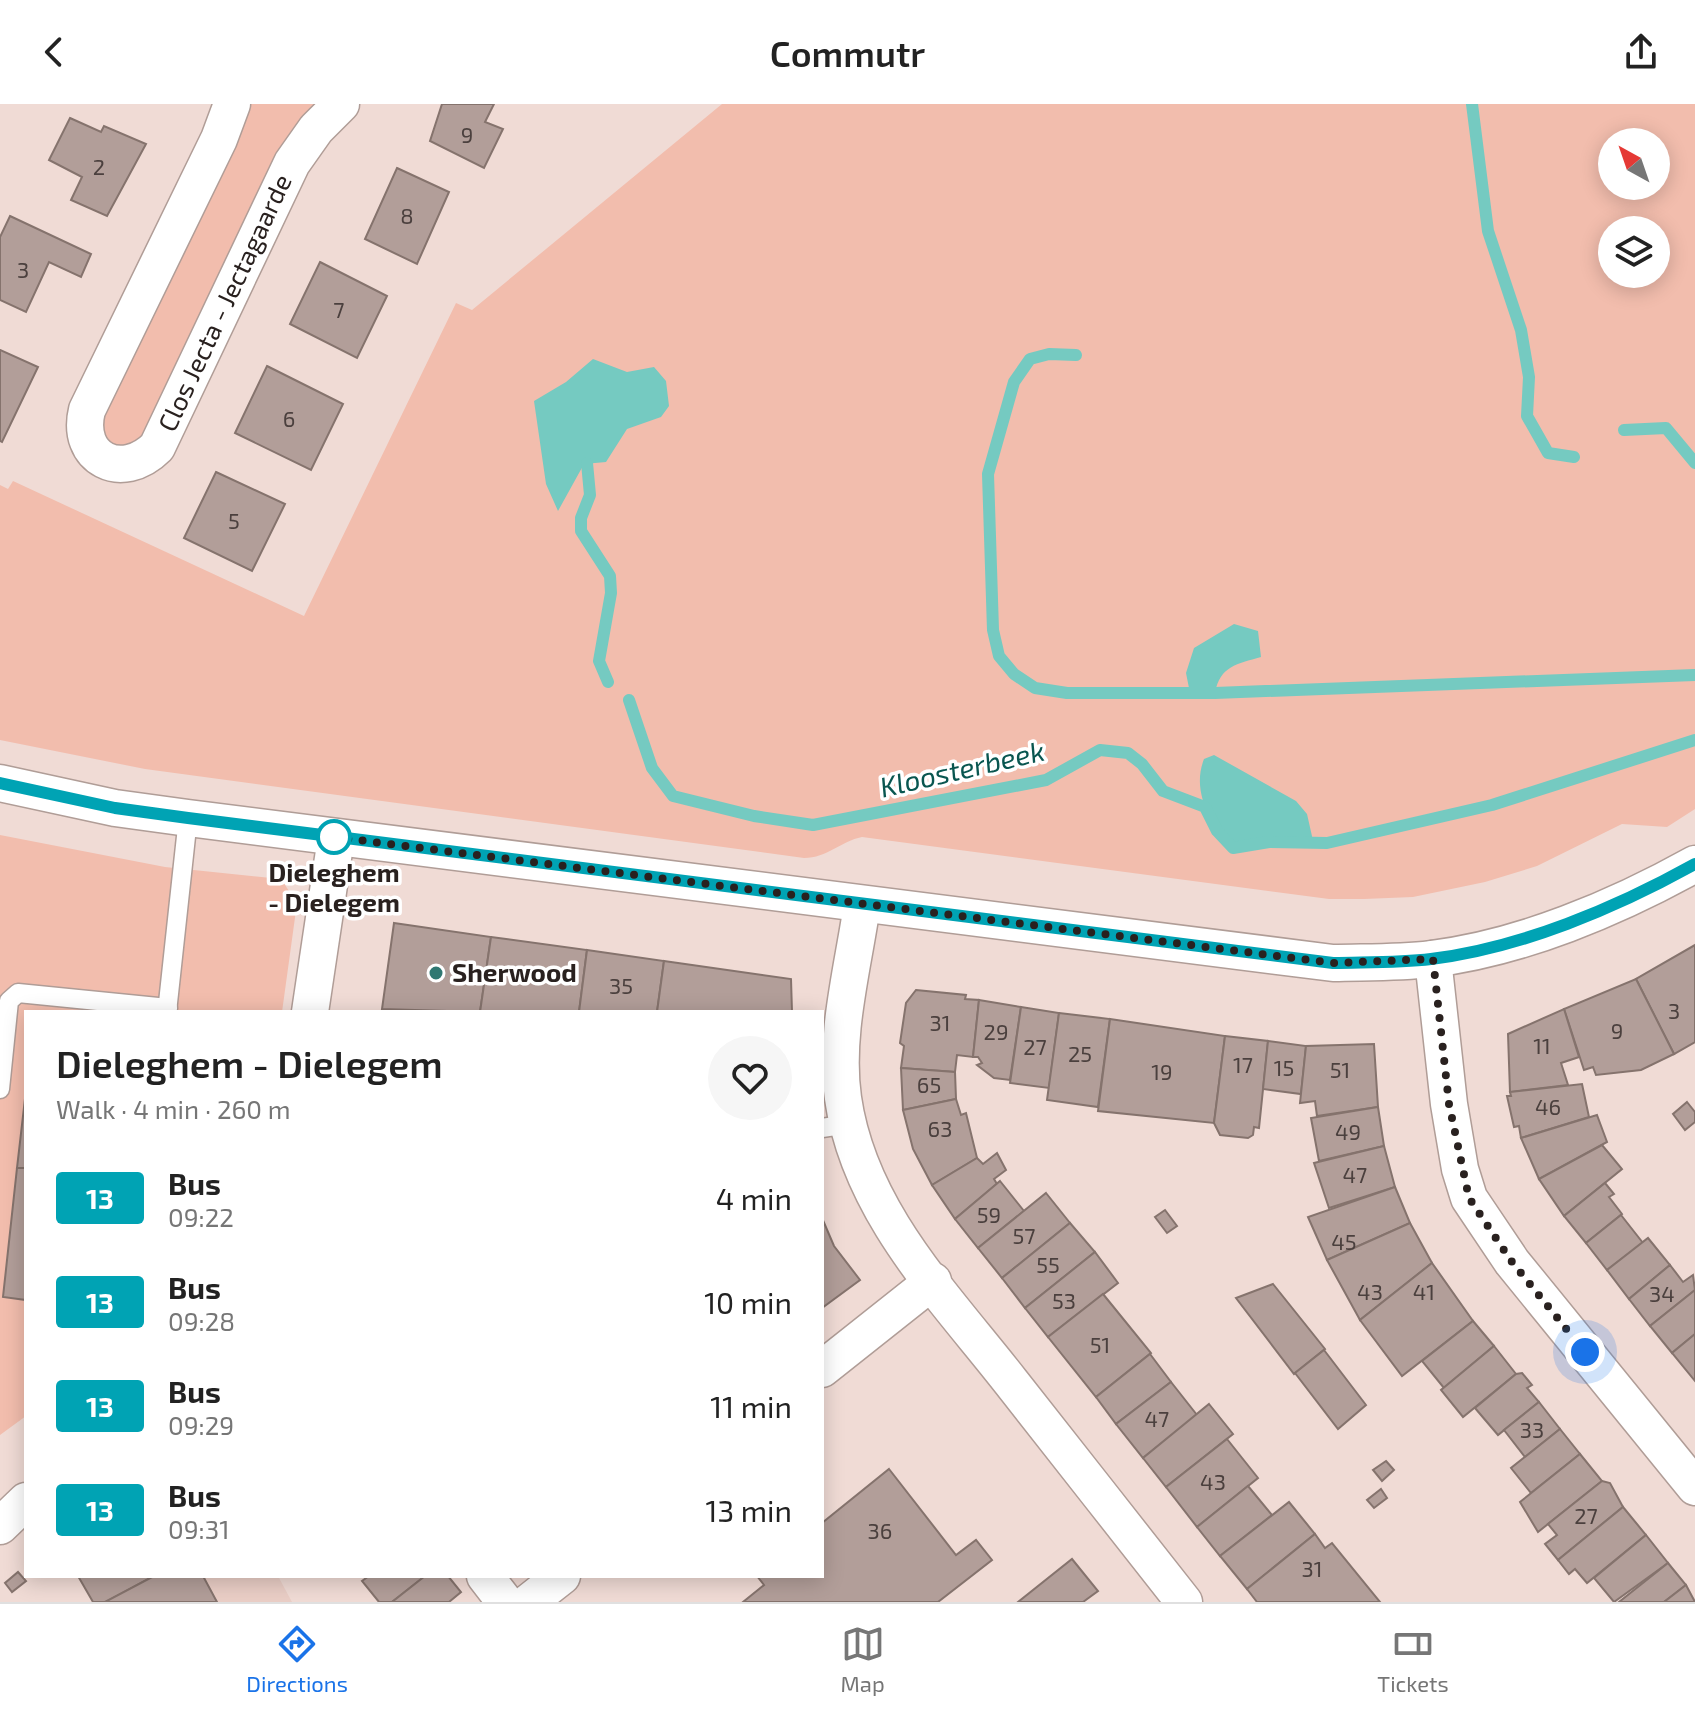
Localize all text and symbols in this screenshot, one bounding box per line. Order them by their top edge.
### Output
icon: back [32,30,76,74]
icon: share [1619,30,1663,74]
text: Commutr [770,31,925,74]
house number: 9 [461,121,473,147]
north arrow [1598,128,1670,200]
map controls [1598,128,1670,288]
house number: 2 [93,153,105,179]
street label: Clos Jecta - Jectagaarde [150,169,297,436]
house number: 8 [400,202,414,228]
button: layers [1598,216,1670,288]
house number: 3 [17,256,29,282]
house number: 7 [333,296,345,322]
house number: 6 [283,405,295,431]
house number: 5 [228,507,240,533]
water label: Kloosterbeek [876,733,1047,803]
marker: Dieleghem - Dielegem [317,820,351,854]
place label: Dieleghem - Dielegem [268,856,400,917]
place label: Sherwood [452,956,577,987]
marker: Sherwood [427,964,445,982]
house number: 35 [609,972,633,998]
house number: 3 [1668,997,1680,1023]
house number: 31 [930,1009,951,1035]
house number: 9 [1611,1017,1623,1043]
house number: 29 [984,1018,1008,1044]
house number: 11 [1533,1032,1551,1058]
house number: 27 [1023,1033,1047,1059]
button: heart [708,1036,792,1120]
text: Dieleghem - Dielegem [56,1040,443,1086]
house number: 25 [1068,1040,1092,1066]
house number: 17 [1233,1051,1253,1077]
house number: 15 [1274,1054,1294,1080]
house number: 51 [1330,1056,1350,1082]
house number: 19 [1151,1058,1173,1084]
house number: 65 [917,1071,941,1097]
text: Walk · 4 min · 260 m [56,1093,291,1124]
house number: 46 [1535,1093,1561,1119]
house number: 63 [928,1115,952,1141]
house number: 49 [1335,1118,1361,1144]
house number: 47 [1343,1161,1367,1187]
text: Bus [168,1165,221,1201]
text: 4 min [716,1180,792,1216]
text: 13 [86,1181,114,1215]
text: 09:22 [168,1201,234,1232]
house number: 59 [977,1201,1001,1227]
house number: 57 [1012,1222,1036,1248]
house number: 45 [1331,1228,1357,1254]
house number: 55 [1036,1251,1060,1277]
text: Bus [168,1269,221,1305]
house number: 43 [1357,1278,1383,1304]
house number: 41 [1413,1278,1435,1304]
house number: 34 [1649,1280,1675,1306]
text: 10 min [704,1284,792,1320]
text: 13 [86,1285,114,1319]
house number: 53 [1052,1287,1076,1313]
text: 09:28 [168,1305,235,1336]
house number: 51 [1090,1331,1110,1357]
your location [1565,1332,1605,1372]
text: Bus [168,1373,221,1409]
text: 11 min [710,1388,792,1424]
text: 13 [86,1389,114,1423]
house number: 47 [1145,1405,1169,1431]
text: 09:29 [168,1409,234,1440]
house number: 33 [1520,1416,1544,1442]
house number: 43 [1200,1468,1226,1494]
text: Bus [168,1477,221,1513]
text: 13 min [706,1492,792,1528]
text: 13 [86,1493,114,1527]
house number: 27 [1574,1502,1598,1528]
text: 09:31 [168,1513,230,1544]
house number: 36 [868,1517,892,1543]
house number: 31 [1302,1555,1323,1581]
tab: Directions [246,1622,348,1696]
tab: Map [841,1622,885,1696]
tab: Tickets [1377,1622,1449,1696]

